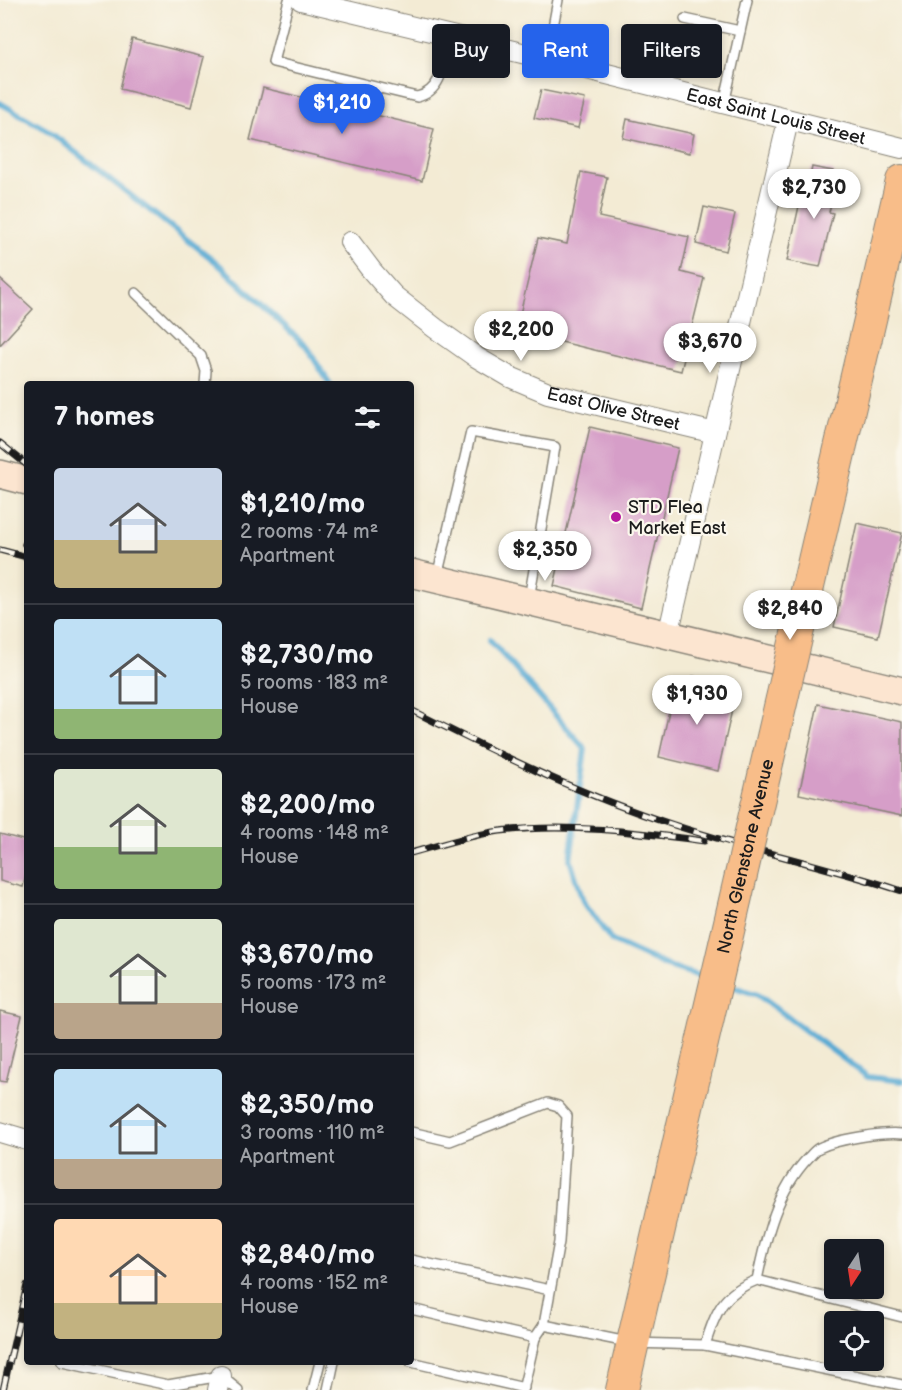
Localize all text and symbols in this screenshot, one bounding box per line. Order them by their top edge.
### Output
chip: Buy [432,24,510,78]
chip: Rent [522,24,609,78]
chip: Filters [621,24,722,78]
pin: $1,210 [293,84,391,135]
street label: East Saint Louis Street [684,84,868,150]
text: $1,210 [313,91,371,115]
pin: $2,730 [765,169,863,220]
text: $2,730 [782,176,846,200]
pin: $2,200 [472,311,570,362]
text: $2,200 [488,318,554,342]
pin: $3,670 [661,323,759,374]
text: $3,670 [678,330,742,354]
street label: East Olive Street [545,383,682,435]
icon: filters [351,401,384,434]
text: 7 homes [54,402,154,433]
text: $1,210/mo [240,489,365,520]
icon: home [102,492,174,564]
place label: STD Flea Market East [628,497,727,539]
marker: STD Flea Market East [609,510,623,524]
text: 2 rooms · 74 m² [240,520,378,544]
pin: $2,350 [496,531,594,582]
text: $2,350 [512,538,578,562]
text: Apartment [240,544,335,568]
pin: $2,840 [741,590,839,641]
text: $2,840 [757,597,823,621]
text: $2,730/mo [240,640,373,671]
icon: home [102,643,174,715]
text: 5 rooms · 183 m² [240,671,388,695]
pin: $1,930 [648,675,746,726]
text: $1,930 [666,682,728,706]
text: House [240,695,299,719]
street label: North Glenstone Avenue [713,757,779,956]
text: $2,200/mo [240,790,375,821]
icon: home [102,793,174,865]
text: 4 rooms · 148 m² [240,821,389,845]
text: House [240,845,299,869]
text: $3,670/mo [240,940,374,971]
icon: home [102,943,174,1015]
text: 5 rooms · 173 m² [240,971,386,995]
text: House [240,995,299,1019]
text: $2,350/mo [240,1090,374,1121]
icon: home [102,1093,174,1165]
text: 3 rooms · 110 m² [240,1121,385,1145]
text: Apartment [240,1145,335,1169]
north arrow [824,1239,884,1299]
map controls [824,1239,884,1371]
text: $2,840/mo [240,1240,375,1271]
icon: home [102,1243,174,1315]
text: 4 rooms · 152 m² [240,1271,388,1295]
text: House [240,1295,299,1319]
button: locate [824,1311,884,1371]

